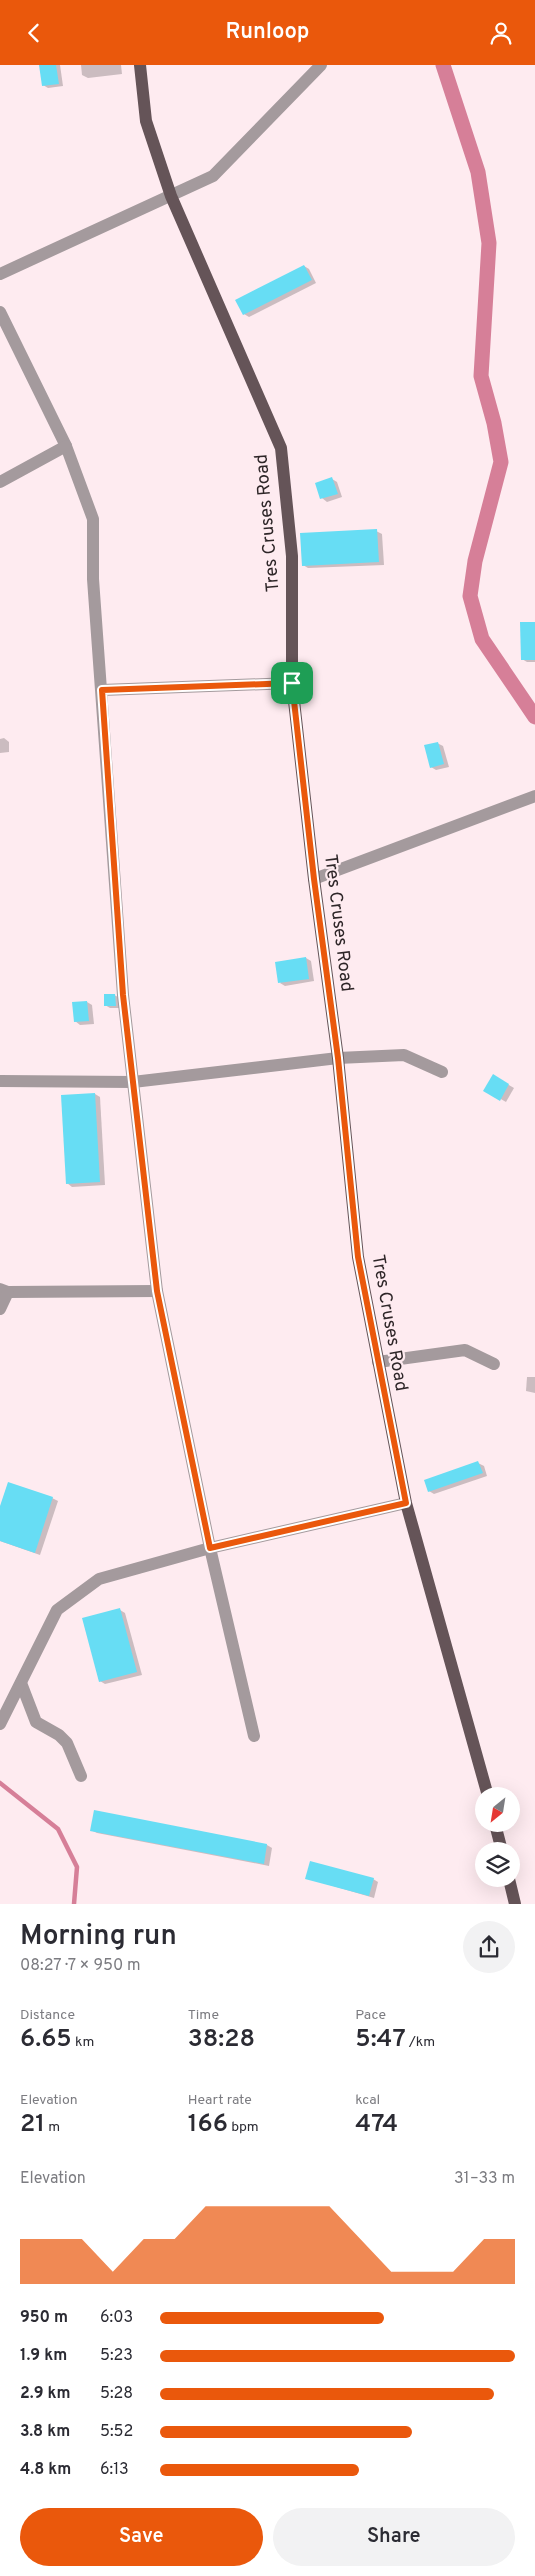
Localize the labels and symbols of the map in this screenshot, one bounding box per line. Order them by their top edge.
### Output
street label: Tres Cruses Road [251,453,285,593]
pin [271,662,313,704]
street label: Tres Cruses Road [318,853,358,993]
street label: Tres Cruses Road [366,1253,412,1393]
north arrow [475,1787,520,1833]

